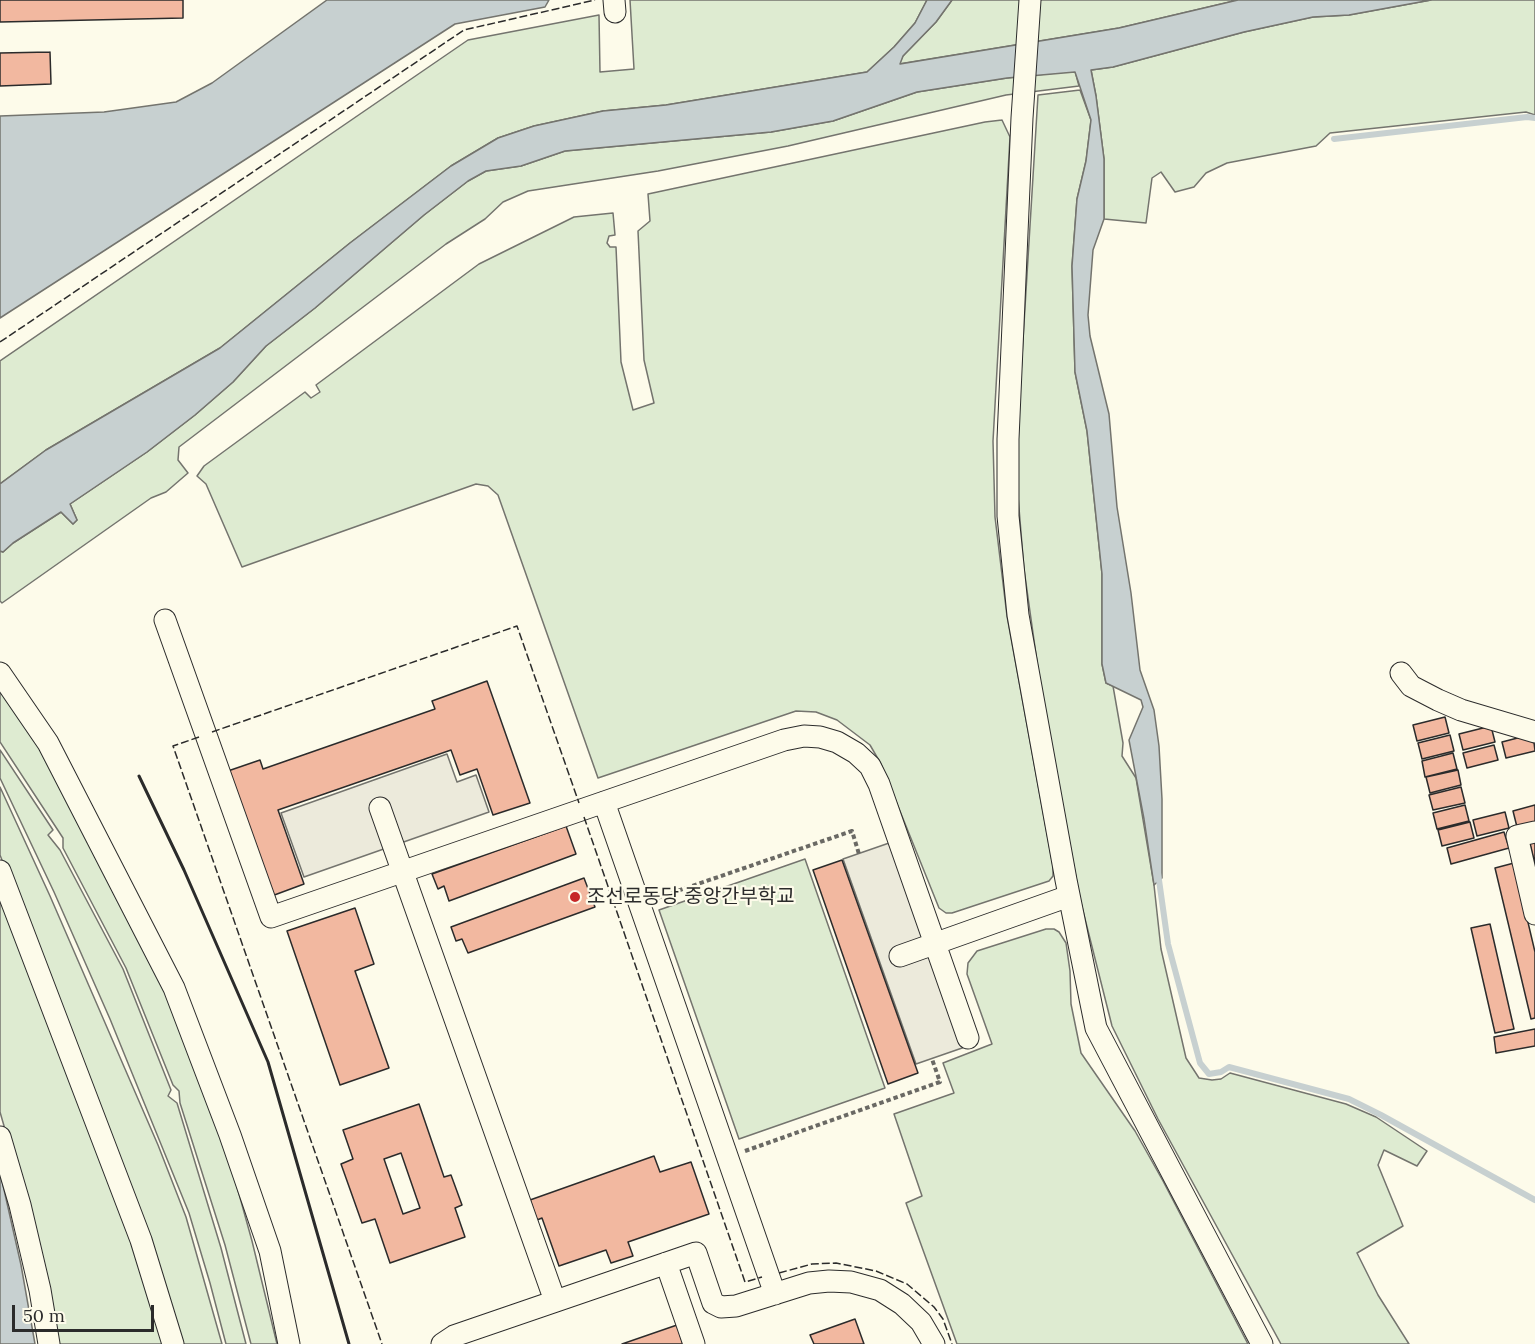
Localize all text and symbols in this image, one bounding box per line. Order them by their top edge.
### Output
place label: 조선로동당 중앙간부학교 [587,885,795,909]
marker: 조선로동당 중앙간부학교 [568,890,582,904]
scale bar [15,1293,158,1331]
text: 50 m [23,1304,65,1327]

